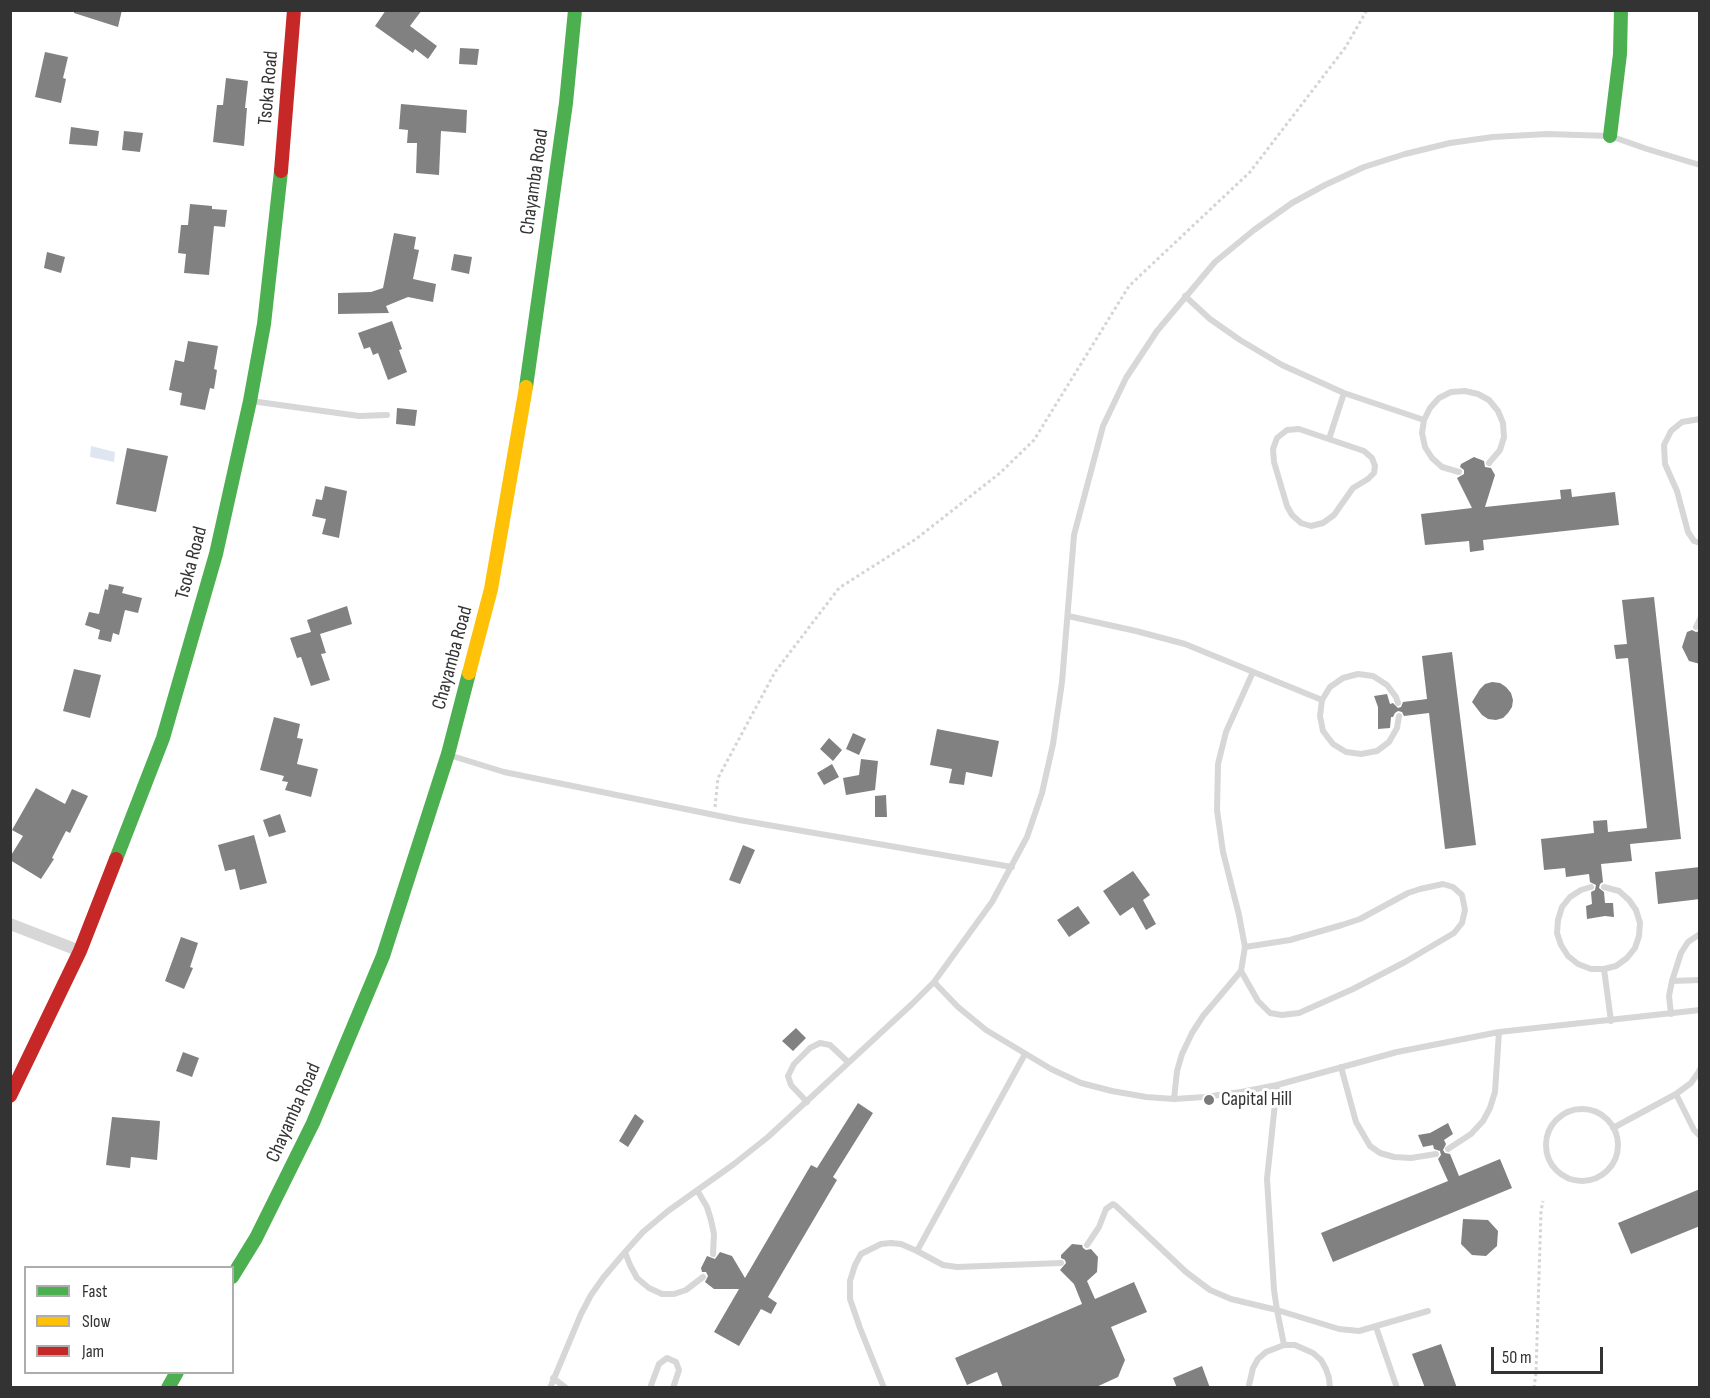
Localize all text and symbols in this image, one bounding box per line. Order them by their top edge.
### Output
street label: Tsoka Road [254,50,284,126]
street label: Chayamba Road [516,128,554,236]
street label: Tsoka Road [171,524,213,602]
street label: Chayamba Road [428,604,478,712]
street label: Chayamba Road [261,1060,327,1166]
place label: Capital Hill [1221,1088,1292,1112]
marker: Capital Hill [1202,1093,1216,1107]
legend [24,1266,234,1374]
text: Fast [82,1281,107,1302]
text: Slow [82,1311,111,1332]
scale bar [1494,1335,1606,1373]
text: Jam [82,1341,104,1362]
text: 50 m [1502,1347,1532,1368]

